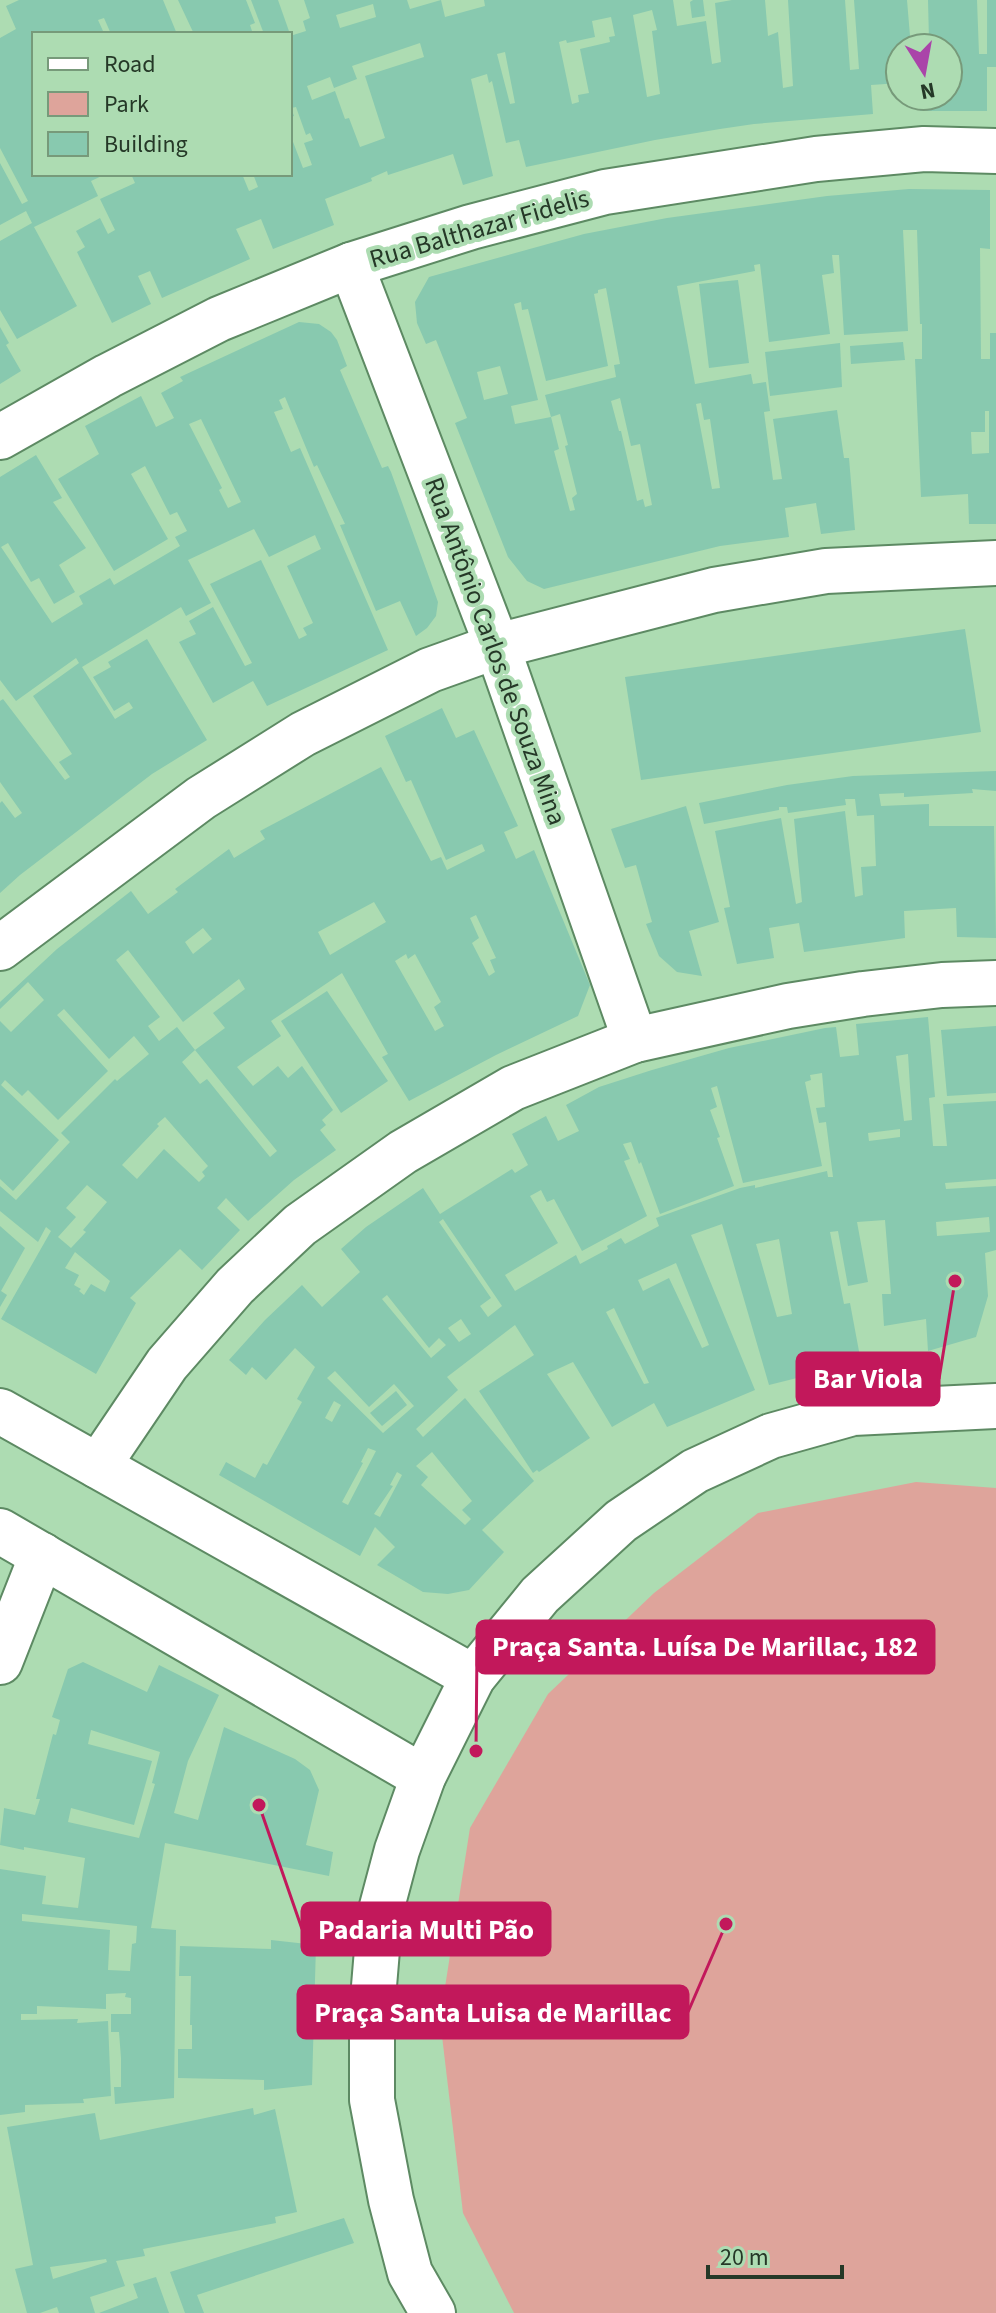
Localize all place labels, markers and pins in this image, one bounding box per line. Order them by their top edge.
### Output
callout: Bar Viola [797,1353,939,1405]
callout: Praça Santa. Luísa De Marillac, 182 [477,1621,934,1673]
callout: Padaria Multi Pão [302,1903,550,1955]
callout: Praça Santa Luisa de Marillac [298,1986,688,2038]

